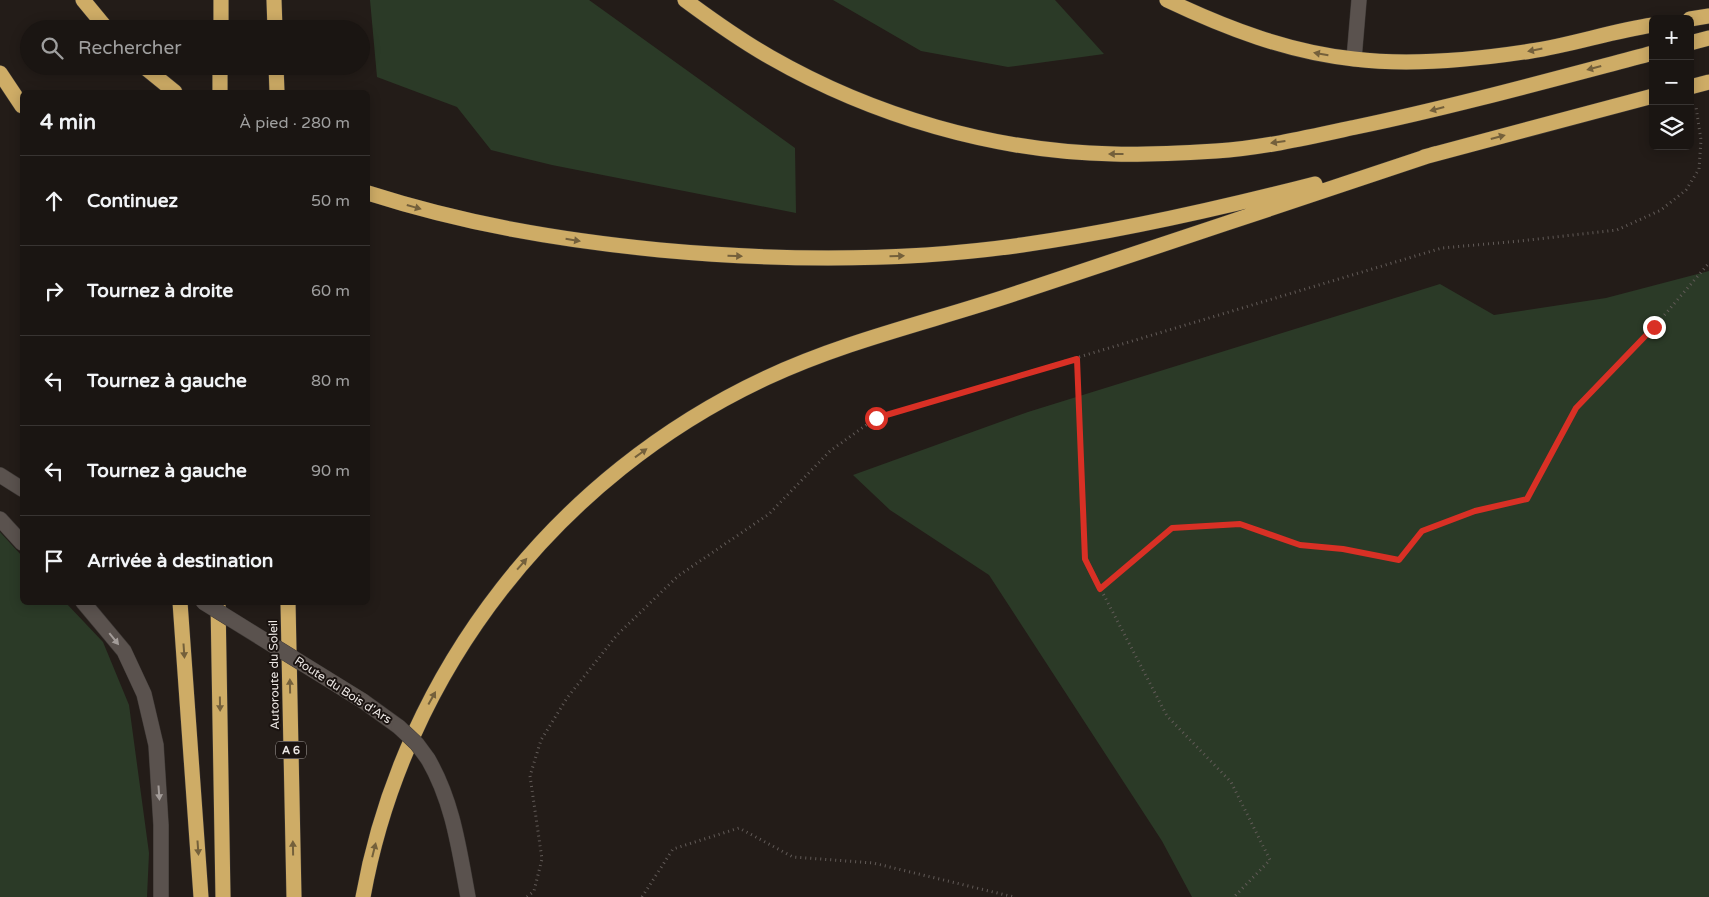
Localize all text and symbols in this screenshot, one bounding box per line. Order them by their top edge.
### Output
map controls [1649,15,1694,150]
button: + [1649,15,1694,60]
search box [20,20,370,75]
icon: search [38,34,66,62]
text: Rechercher [78,37,181,59]
one-way arrow [1527,46,1543,54]
one-way arrow [1313,49,1329,57]
button: − [1649,60,1694,105]
one-way arrow [1587,64,1602,72]
one-way arrow [1429,105,1445,113]
button: layers [1649,105,1694,150]
text: 4 min [40,110,96,135]
text: À pied · 280 m [239,113,350,133]
one-way arrow [1490,133,1505,141]
one-way arrow [1270,138,1286,146]
one-way arrow [1108,150,1124,158]
icon: ahead [40,187,68,215]
text: Continuez [87,190,178,212]
text: 50 m [311,191,350,211]
one-way arrow [406,204,421,212]
one-way arrow [565,236,581,244]
one-way arrow [889,251,905,259]
one-way arrow [727,252,743,260]
icon: right [40,277,68,305]
text: Tournez à droite [87,280,233,302]
text: 60 m [311,281,350,301]
route end [1643,316,1666,339]
icon: left [40,367,68,395]
text: Tournez à gauche [87,370,247,392]
text: 80 m [311,371,350,391]
route start [865,407,888,430]
one-way arrow [634,448,648,458]
icon: left [40,457,68,485]
text: Tournez à gauche [87,460,247,482]
text: 90 m [311,461,350,481]
icon: arrive [40,547,68,575]
text: Arrivée à destination [87,550,273,572]
one-way arrow [516,558,528,570]
street label: Autoroute du Soleil [266,620,282,730]
one-way arrow [109,633,120,646]
one-way arrow [180,643,188,659]
street label: Route du Bois d'Ars [292,654,394,727]
one-way arrow [285,678,293,694]
one-way arrow [428,691,436,705]
one-way arrow [216,696,224,712]
road number: A 6 [276,742,306,758]
one-way arrow [155,785,163,801]
one-way arrow [194,840,202,856]
one-way arrow [289,840,297,856]
one-way arrow [370,842,378,857]

